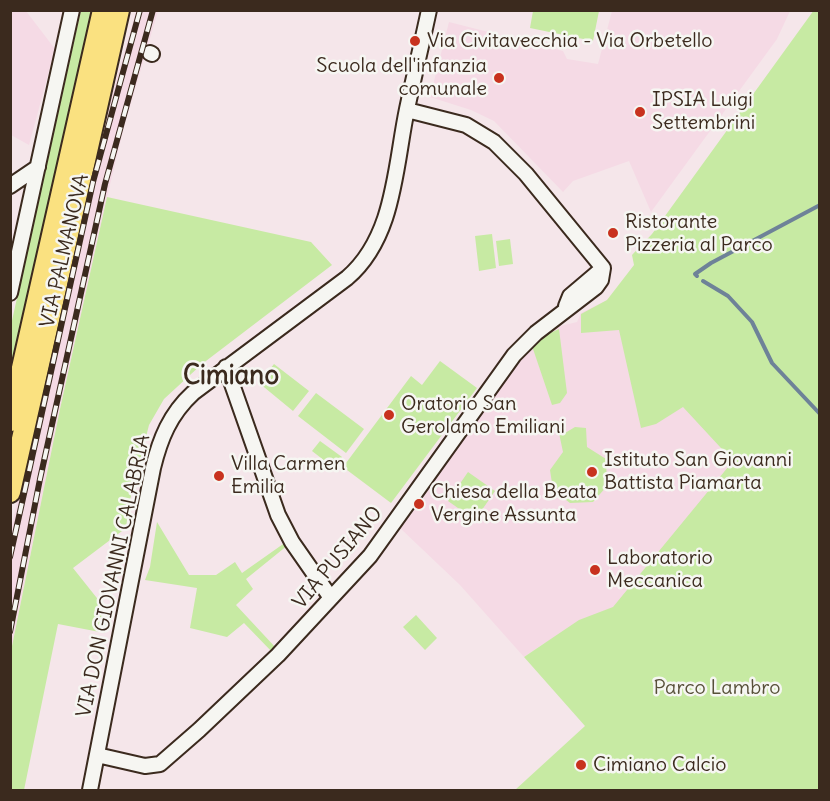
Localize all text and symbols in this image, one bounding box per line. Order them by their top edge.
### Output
place label: Via Civitavecchia - Via Orbetello [427,29,712,53]
marker: Via Civitavecchia - Via Orbetello [408,34,422,48]
place label: Scuola dell'infanzia comunale [316,54,487,101]
marker: Scuola dell'infanzia comunale [492,71,506,85]
place label: IPSIA Luigi Settembrini [652,88,755,135]
marker: IPSIA Luigi Settembrini [633,105,647,119]
street label: VIA PALMANOVA [36,172,94,330]
place label: Ristorante Pizzeria al Parco [625,210,773,257]
marker: Ristorante Pizzeria al Parco [606,226,620,240]
district label: Cimiano [183,361,279,393]
place label: Oratorio San Gerolamo Emiliani [401,392,565,439]
marker: Oratorio San Gerolamo Emiliani [382,408,396,422]
street label: VIA DON GIOVANNI CALABRIA [72,433,156,719]
place label: Istituto San Giovanni Battista Piamarta [604,448,792,495]
place label: Villa Carmen Emilia [231,452,346,499]
marker: Istituto San Giovanni Battista Piamarta [585,465,599,479]
marker: Villa Carmen Emilia [212,469,226,483]
place label: Chiesa della Beata Vergine Assunta [431,480,597,527]
marker: Chiesa della Beata Vergine Assunta [412,497,426,511]
street label: VIA PUSIANO [288,502,388,614]
place label: Laboratorio Meccanica [607,546,713,593]
marker: Laboratorio Meccanica [588,563,602,577]
park label: Parco Lambro [654,676,780,700]
place label: Cimiano Calcio [593,753,726,777]
marker: Cimiano Calcio [574,758,588,772]

